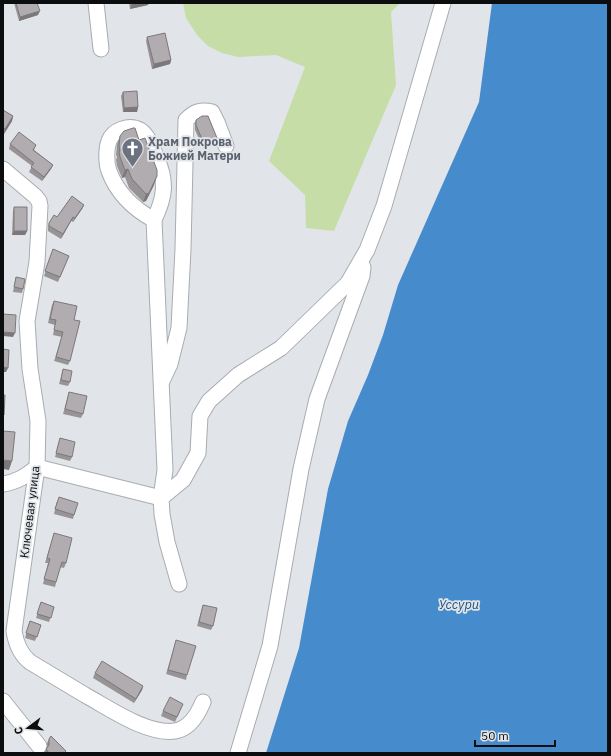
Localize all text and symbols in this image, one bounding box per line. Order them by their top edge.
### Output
place label: Храм Покрова Божией Матери [148,134,241,163]
church icon: Храм Покрова Божией Матери [120,136,146,169]
street label: Ключевая улица [16,464,43,559]
water label: Уссури [439,596,479,613]
north arrow [8,708,48,748]
scale bar [475,722,555,748]
text: С [11,725,26,736]
text: 50 m [481,728,509,743]

